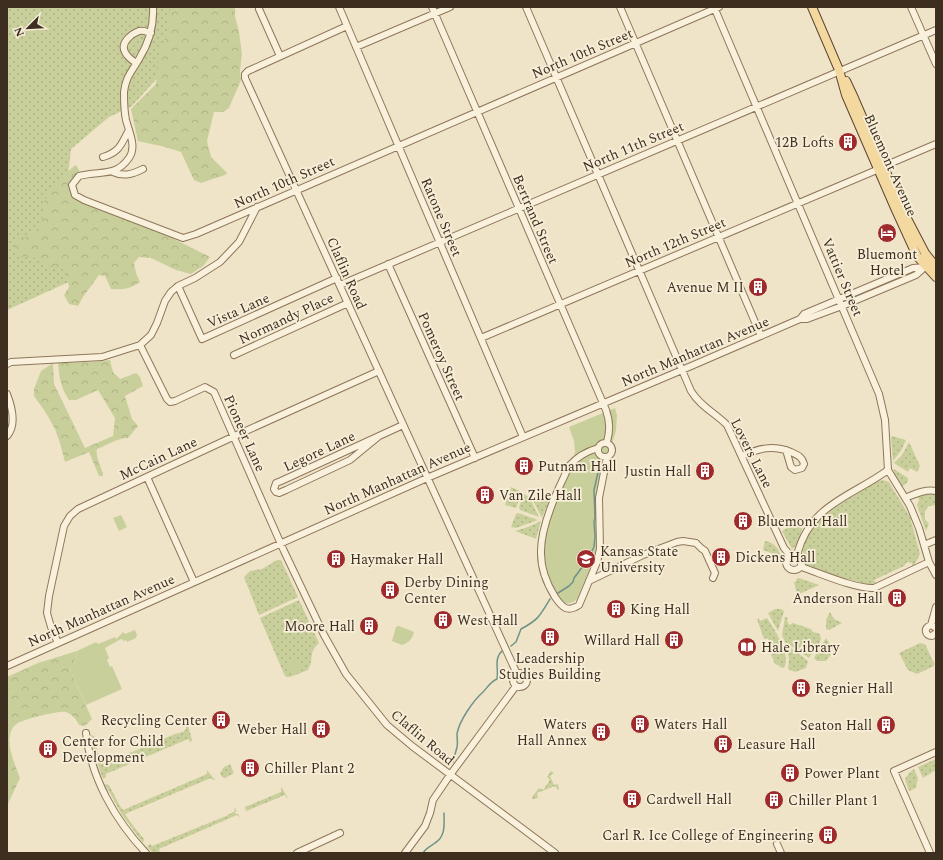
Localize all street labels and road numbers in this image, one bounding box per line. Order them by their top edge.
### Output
street label: North 10th Street [528,23,636,84]
street label: Bluemont Avenue [859,111,923,220]
street label: North 11th Street [579,116,687,177]
street label: North 10th Street [230,151,338,214]
street label: Bertrand Street [507,171,564,267]
street label: Ratone Street [415,174,468,260]
street label: North 12th Street [621,212,729,273]
street label: Claflin Road [321,234,372,313]
street label: Vattier Street [817,235,869,320]
street label: Vista Lane [204,287,273,334]
street label: Normandy Place [235,287,337,350]
street label: Pomeroy Street [413,308,470,404]
street label: North Manhattan Avenue [618,311,773,392]
street label: Pioneer Lane [218,391,271,475]
street label: Lovers Lane [725,415,778,492]
street label: Legore Lane [280,426,359,477]
street label: McCain Lane [116,431,201,486]
street label: North Manhattan Avenue [320,436,474,520]
street label: North Manhattan Avenue [24,568,178,652]
street label: Claflin Road [386,704,459,770]

